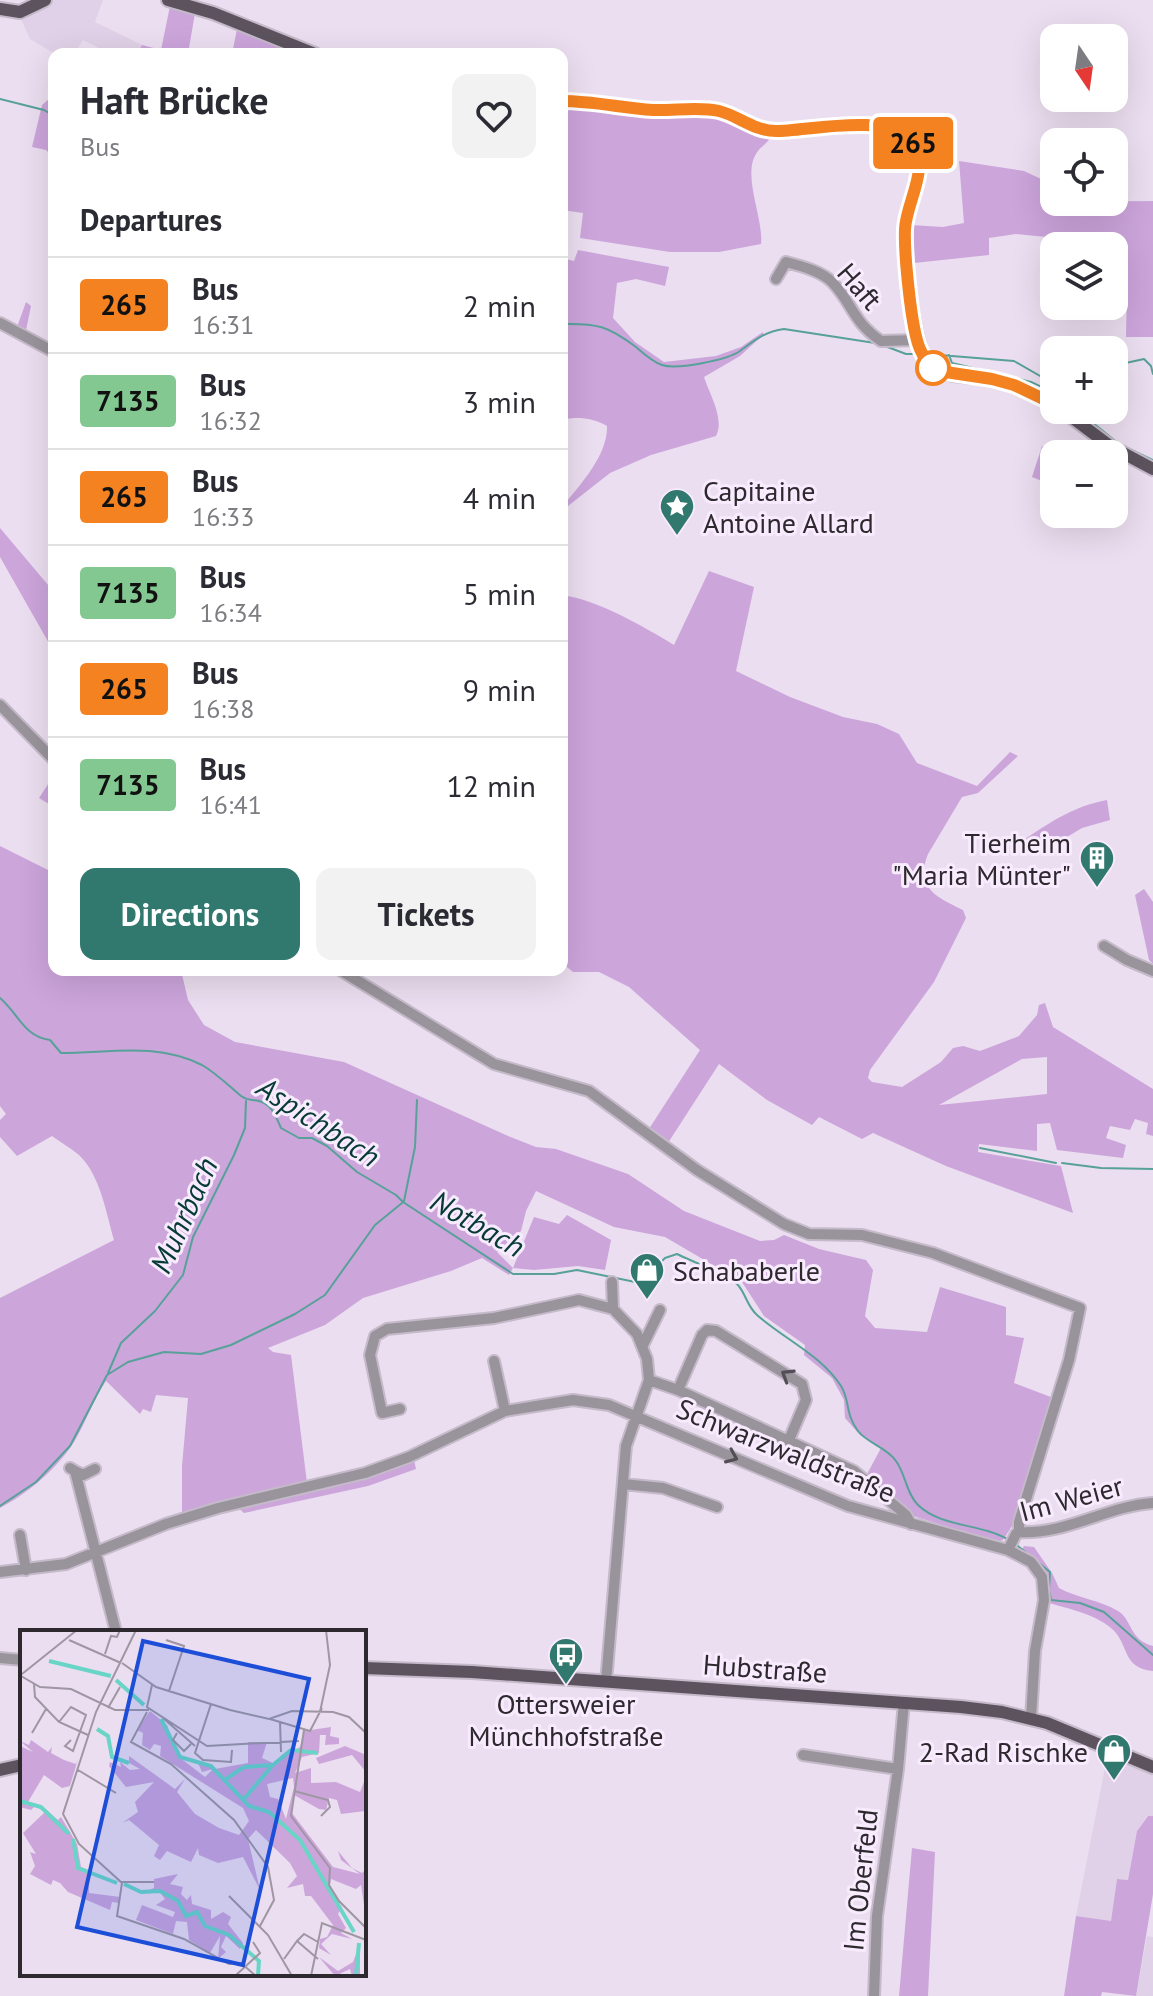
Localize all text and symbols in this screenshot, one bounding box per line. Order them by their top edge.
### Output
north arrow [1040,24,1128,112]
map controls [1040,24,1128,528]
button: heart [452,74,536,158]
text: Haft Brücke [80,75,269,124]
line badge: 265 [867,117,959,169]
text: 265 [889,124,937,161]
button: locate [1040,128,1128,216]
text: Bus [80,130,120,163]
text: Departures [80,200,222,239]
button: layers [1040,232,1128,320]
street label: Haft [829,255,891,318]
text: Bus [192,269,239,308]
text: 265 [100,286,148,323]
text: 2 min [463,286,536,325]
text: 16:31 [192,308,254,341]
button: + [1040,336,1128,424]
unlabelled marker [916,351,950,385]
text: Bus [200,365,246,404]
text: 7135 [96,382,160,419]
text: 3 min [463,382,536,421]
text: 16:32 [200,404,262,437]
button: − [1040,440,1128,528]
text: Bus [192,461,239,500]
place label: Capitaine Antoine Allard [703,472,874,541]
text: 265 [100,478,148,515]
text: 4 min [463,478,536,517]
place icon: Capitaine Antoine Allard [658,487,696,537]
text: 16:33 [192,500,254,533]
text: Bus [200,557,246,596]
text: 7135 [96,574,160,611]
text: 5 min [463,574,536,613]
text: 16:34 [200,596,262,629]
text: Bus [192,653,239,692]
text: 265 [100,670,148,707]
text: 9 min [463,670,536,709]
text: 16:38 [192,692,254,725]
text: Bus [200,749,246,788]
text: 7135 [96,766,160,803]
text: 12 min [446,766,536,805]
text: 16:41 [200,788,262,821]
place label: Tierheim "Maria Münter" [892,824,1071,893]
building icon: Tierheim "Maria Münter" [1078,839,1116,889]
button: Directions [80,868,300,960]
button: Tickets [316,868,536,960]
water label: Aspichbach [249,1066,388,1175]
water label: Muhrbach [140,1151,226,1279]
water label: Notbach [424,1181,532,1265]
shop icon: Schababerle [628,1251,666,1301]
place label: Schababerle [673,1252,820,1289]
one-way arrow [781,1369,796,1384]
street label: Schwarzwaldstraße [671,1389,901,1511]
one-way arrow [724,1447,739,1463]
street label: Im Weier [1015,1466,1127,1529]
inset map [20,1630,366,1976]
bus stop icon: Ottersweier Münchhofstraße [547,1636,585,1686]
street label: Hubstraße [702,1645,828,1691]
place label: Ottersweier Münchhofstraße [469,1685,663,1754]
shop icon: 2-Rad Rischke [1095,1732,1133,1782]
place label: 2-Rad Rischke [919,1733,1088,1770]
street label: Im Oberfeld [834,1807,886,1953]

